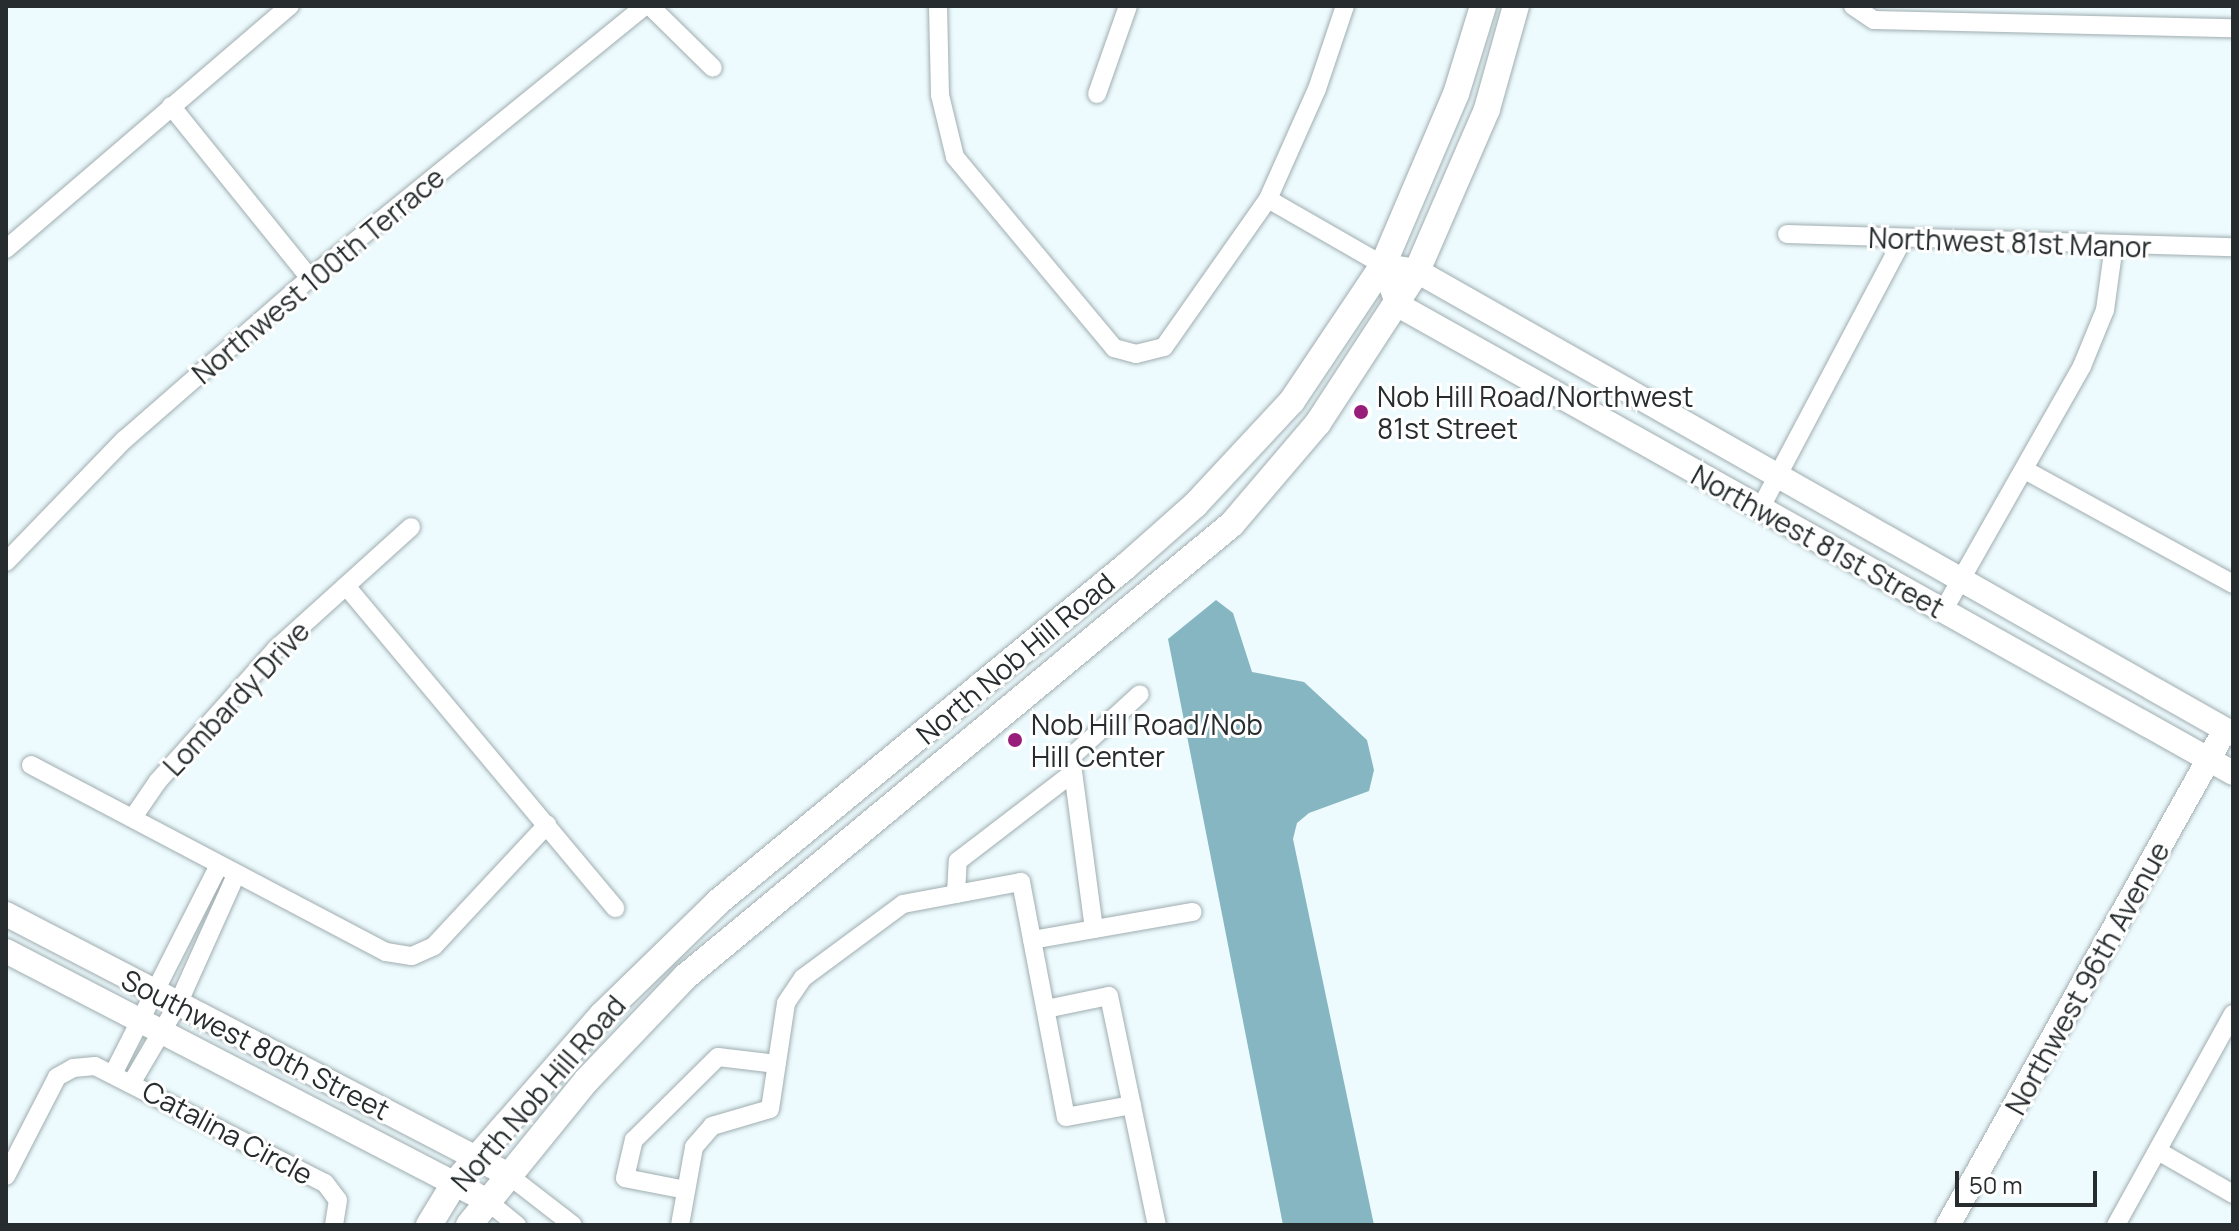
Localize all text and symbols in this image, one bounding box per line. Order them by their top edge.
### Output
street label: Northwest 100th Terrace [185,160,451,390]
street label: Northwest 81st Manor [1868,220,2152,264]
place label: Nob Hill Road/Northwest 81st Street [1377,379,1693,445]
marker: Nob Hill Road/Northwest 81st Street [1352,403,1370,421]
street label: Northwest 81st Street [1686,458,1950,624]
street label: North Nob Hill Road [909,565,1121,751]
street label: Lombardy Drive [156,614,316,782]
place label: Nob Hill Road/Nob Hill Center [1031,707,1263,773]
marker: Nob Hill Road/Nob Hill Center [1006,731,1024,749]
street label: Northwest 96th Avenue [1998,836,2176,1120]
street label: Southwest 80th Street [116,962,396,1126]
street label: North Nob Hill Road [444,988,632,1198]
street label: Catalina Circle [137,1073,319,1191]
scale bar [1959,1155,2101,1205]
text: 50 m [1969,1168,2023,1201]

